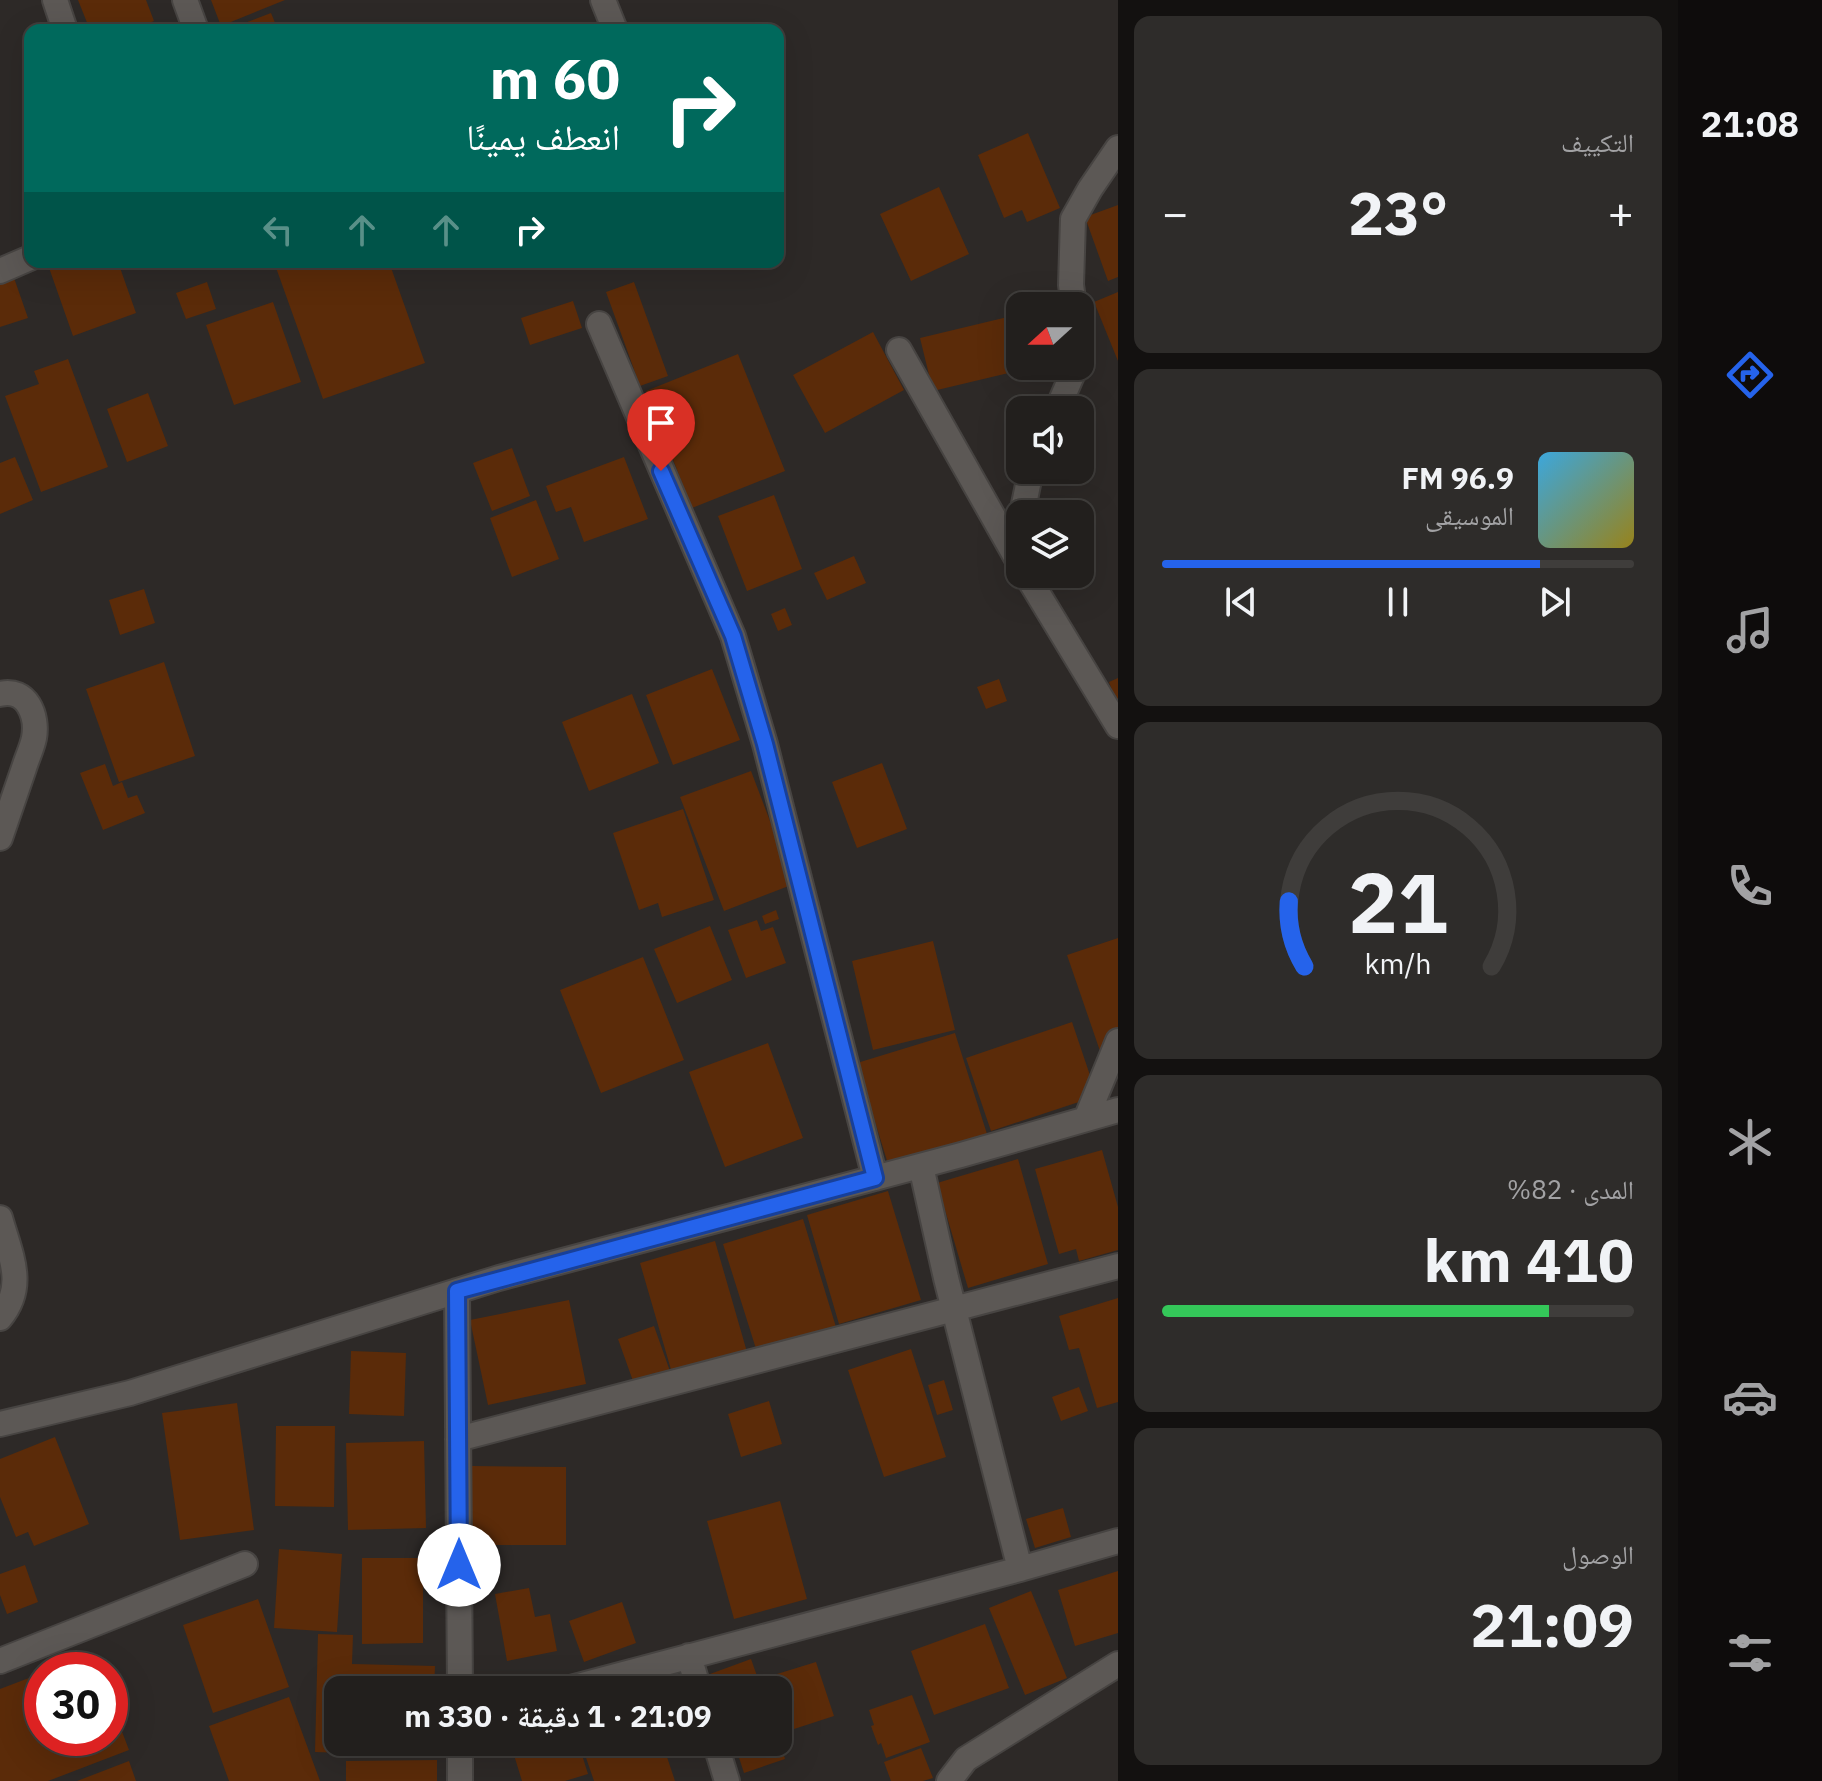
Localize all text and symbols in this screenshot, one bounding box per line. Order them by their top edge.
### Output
text: 60 m [490,42,620,114]
icon: right [648,56,752,160]
text: 21:08 [1701,100,1799,147]
text: انعطف يمينًا [466,113,620,160]
text: التكييف [1561,125,1634,159]
text: 23° [1348,173,1448,252]
text: − [1162,184,1188,241]
text: + [1608,184,1634,241]
icon: left [256,208,300,252]
icon: ahead [340,208,384,252]
icon: ahead [424,208,468,252]
icon: right [508,208,552,252]
north arrow [1006,292,1094,380]
map controls [1006,292,1094,588]
icon: directions [1722,347,1778,403]
pin [627,389,695,471]
button: sound [1006,396,1094,484]
icon: arrive [639,401,683,445]
text: 96.9 FM [1401,458,1514,497]
text: الموسيقى [1425,498,1514,532]
button: layers [1006,500,1094,588]
icon: previous [1219,580,1263,624]
icon: pause [1376,580,1420,624]
icon: next [1533,580,1577,624]
icon: music [1722,602,1778,658]
text: 21 [1348,847,1448,955]
icon: phone [1722,858,1778,914]
text: km/h [1364,945,1432,982]
icon: climate [1722,1114,1778,1170]
text: المدى · 82% [1507,1172,1634,1206]
text: 410 km [1424,1220,1634,1299]
icon: car [1722,1369,1778,1425]
position arrow [417,1523,501,1607]
text: الوصول [1562,1537,1634,1571]
text: 21:09 [1470,1585,1634,1664]
icon: filters [1722,1625,1778,1681]
speed limit sign: 30 [24,1652,128,1756]
text: 21:09 · 1 دقيقة · 330 m [404,1696,712,1735]

